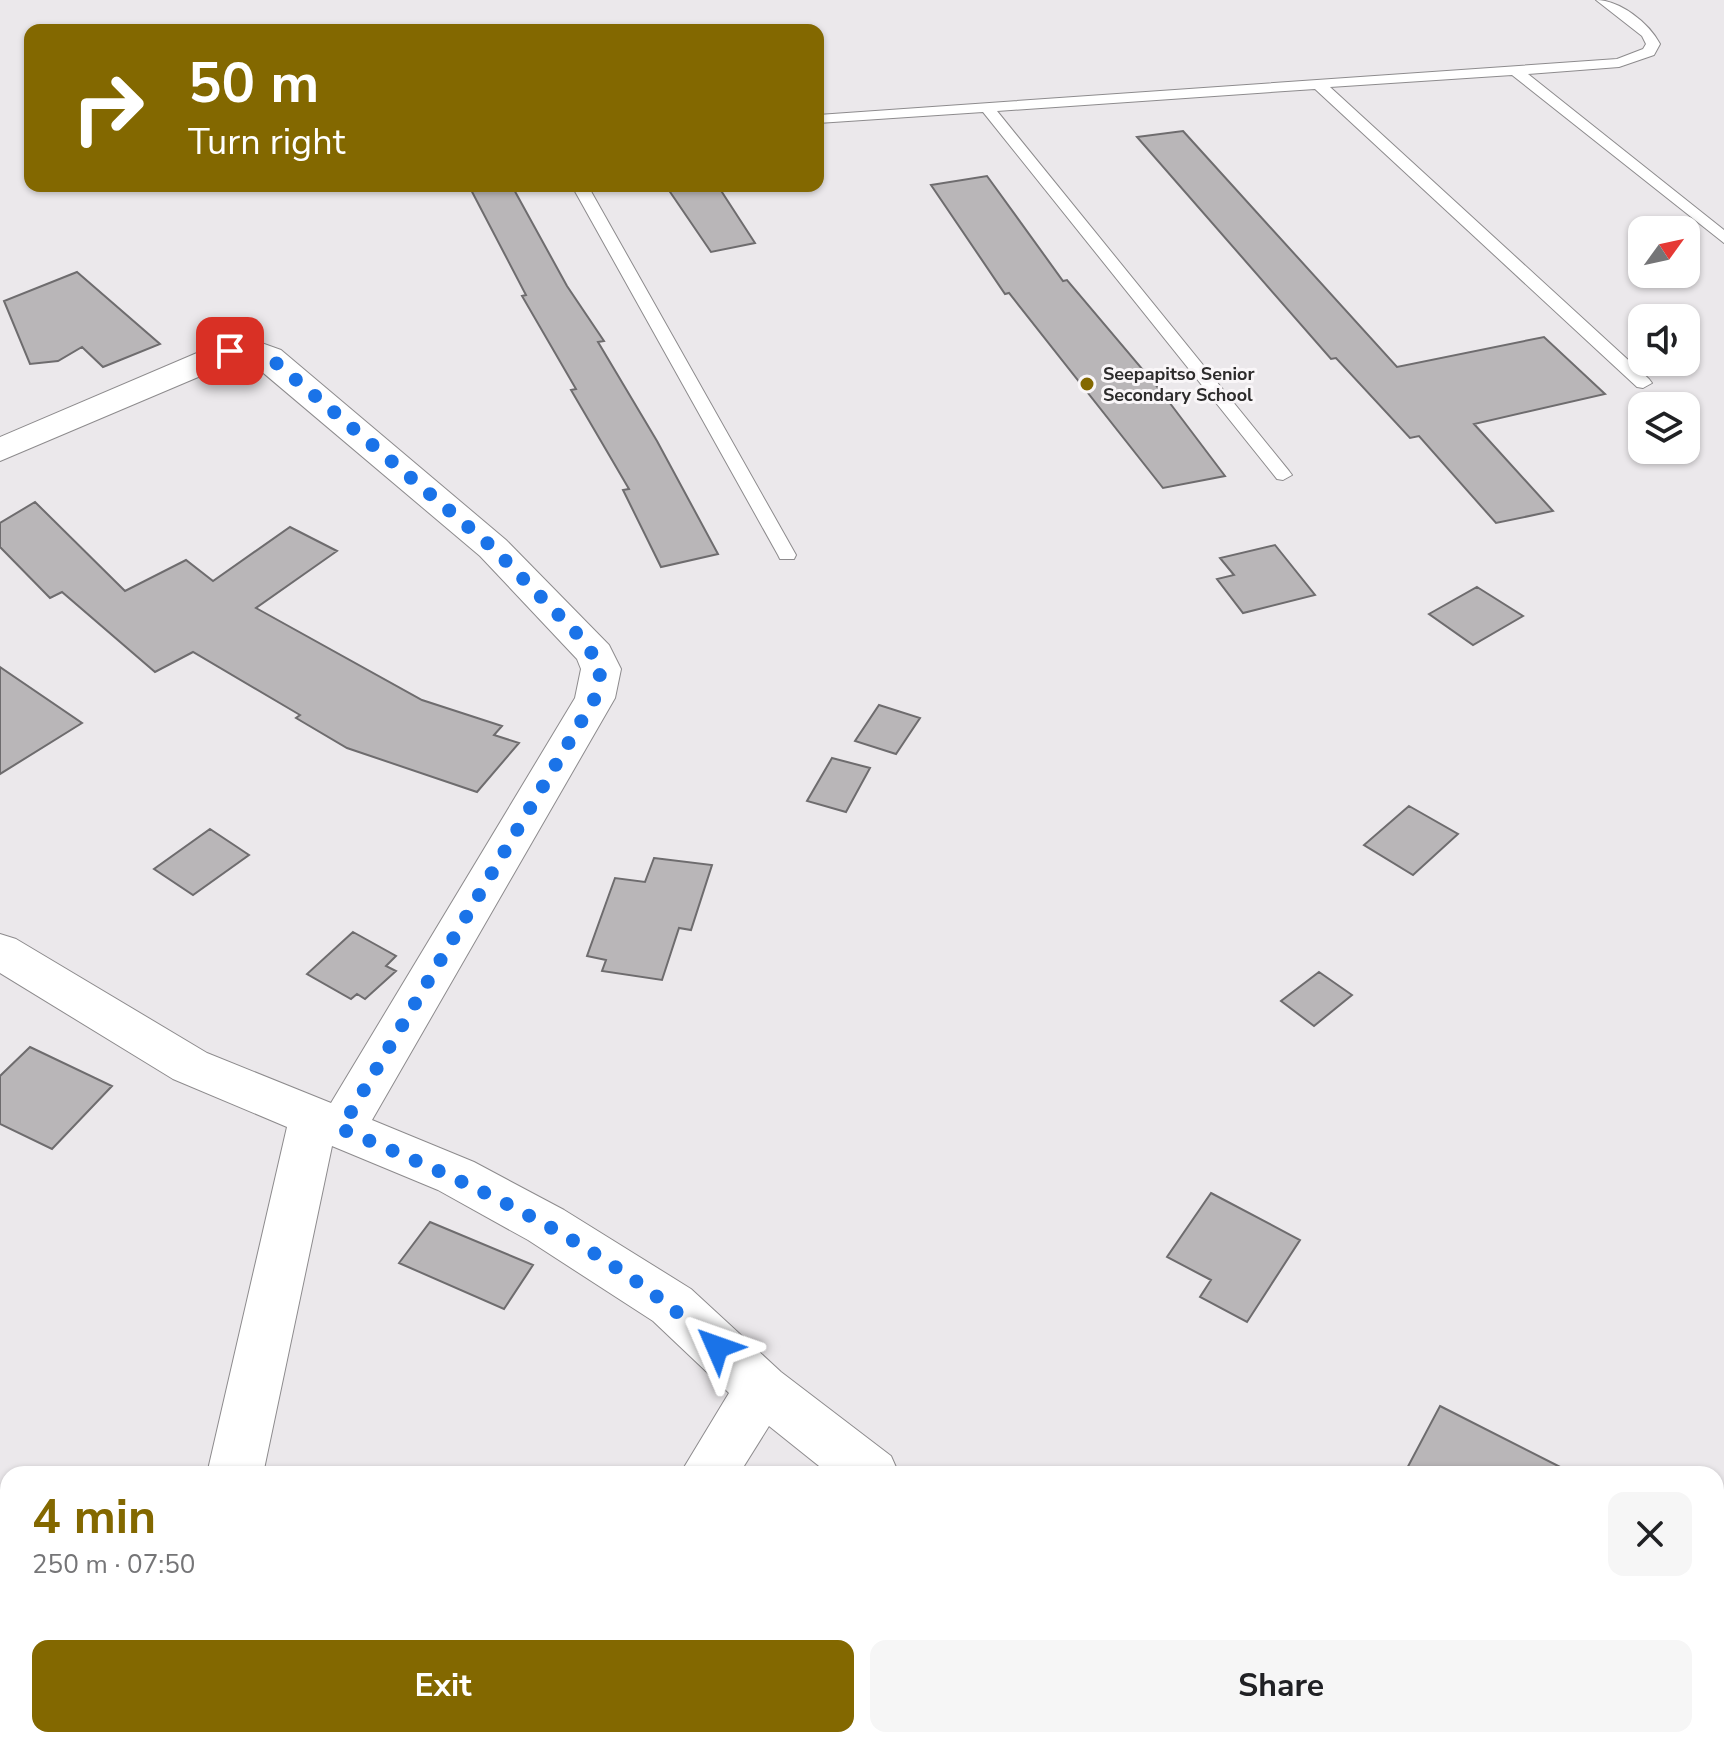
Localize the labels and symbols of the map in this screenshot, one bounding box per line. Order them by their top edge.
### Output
north arrow [1628,216,1700,288]
pin [196,317,264,385]
place label: Seepapitso Senior Secondary School [1103,362,1255,407]
marker: Seepapitso Senior Secondary School [1078,375,1096,393]
position arrow [675,1305,759,1389]

